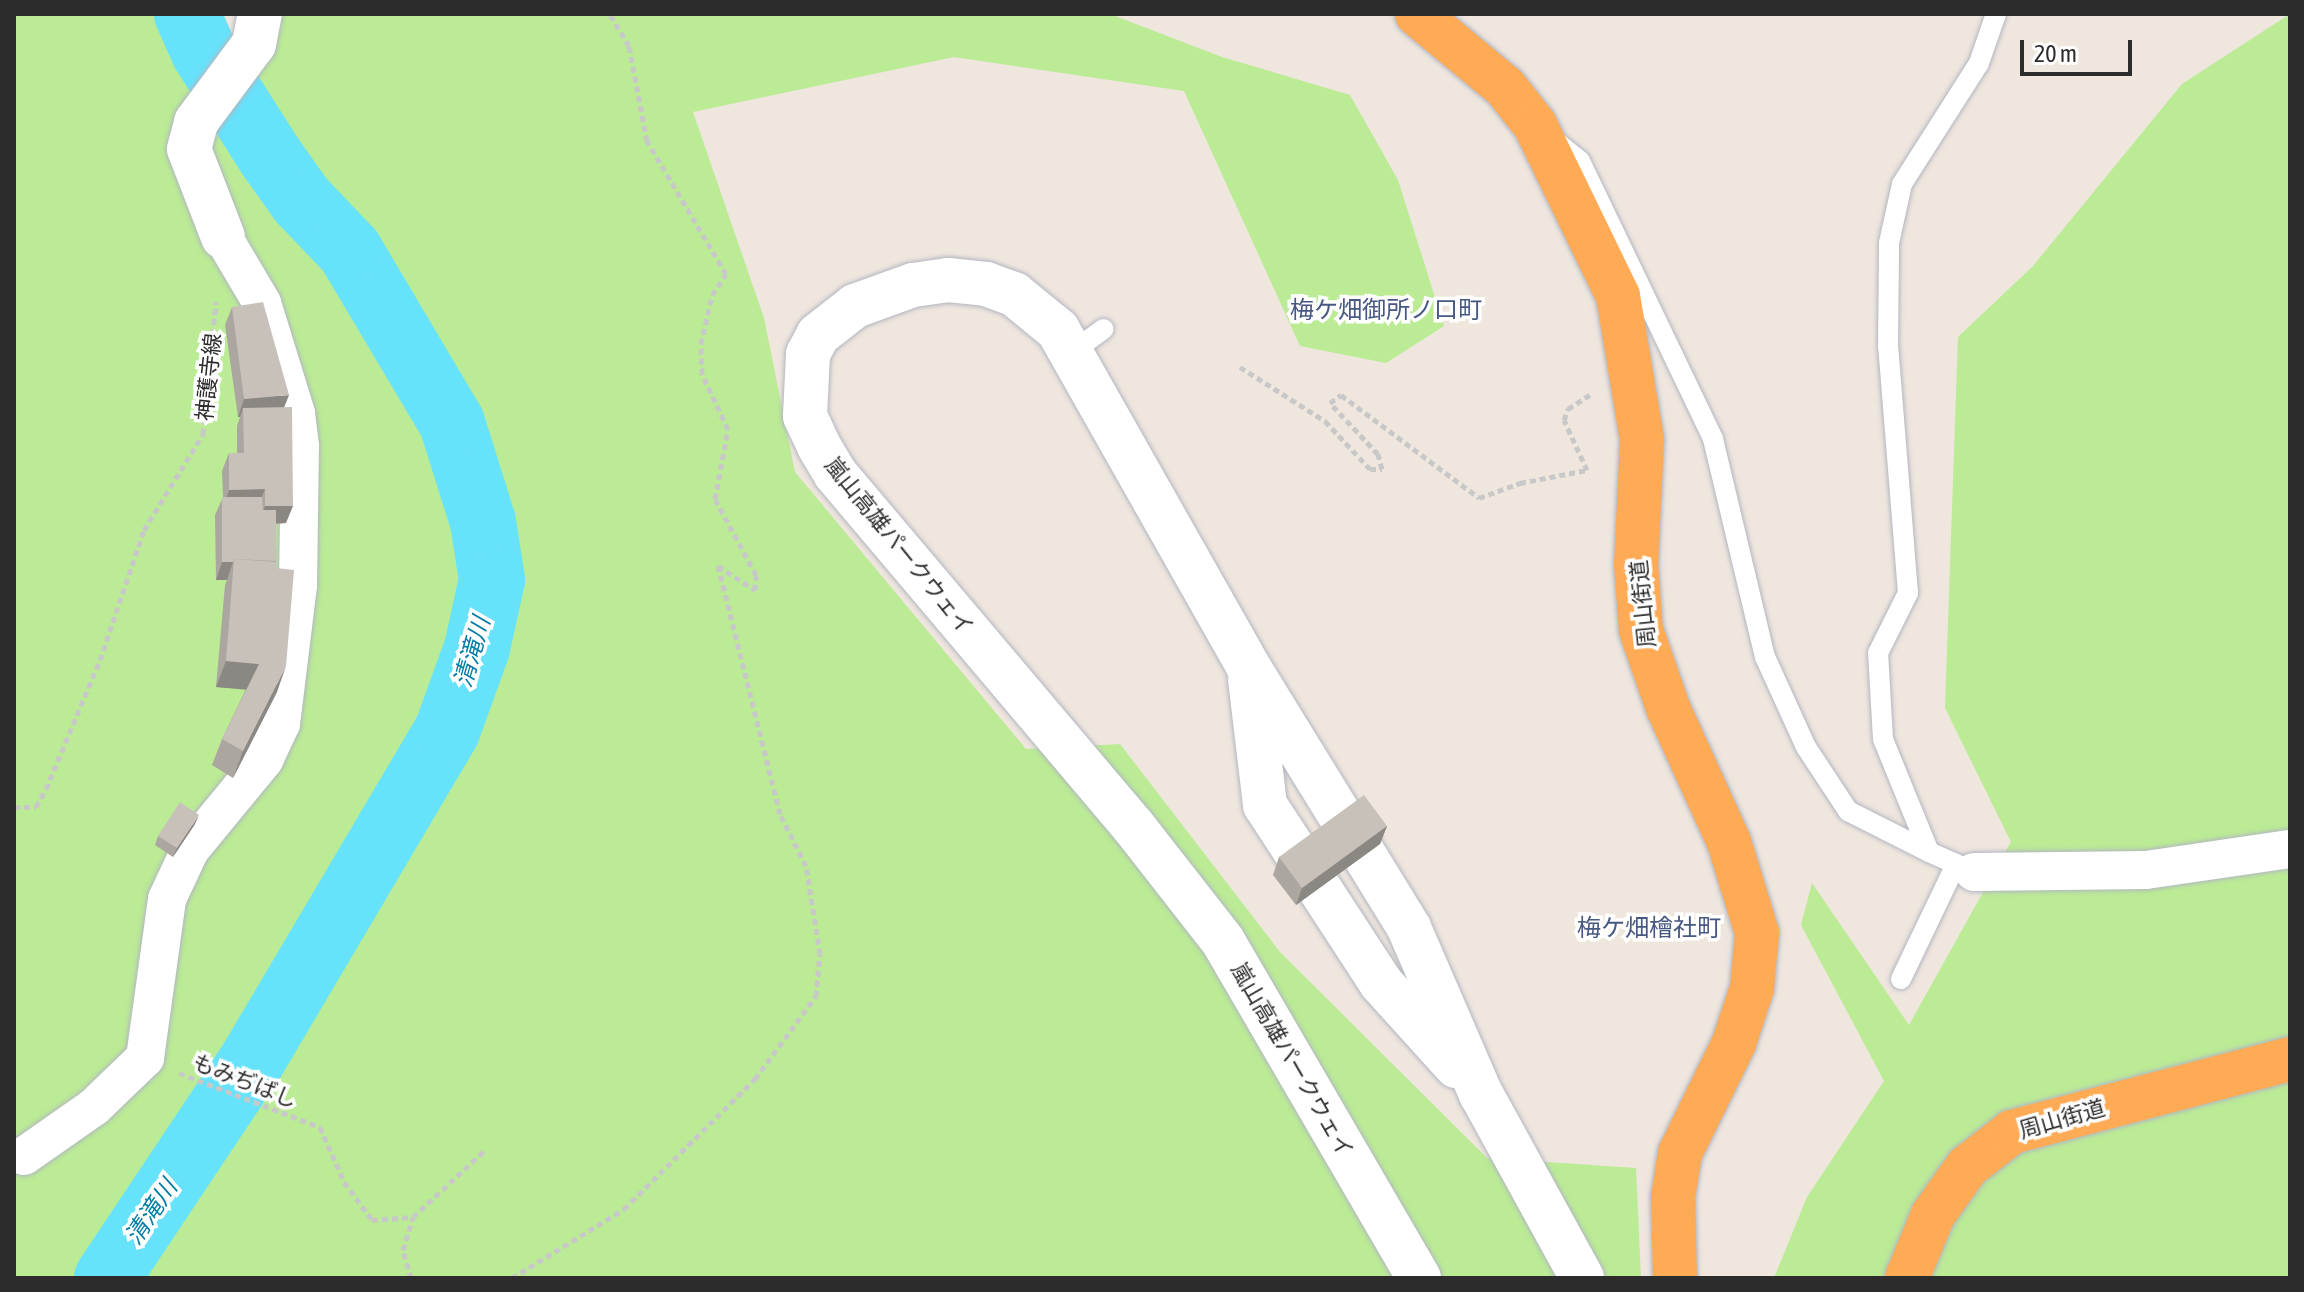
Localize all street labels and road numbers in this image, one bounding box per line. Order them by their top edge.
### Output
street label: 神護寺線 [191,332,227,422]
street label: 嵐山高雄パークウェイ [820,452,978,640]
street label: 周山街道 [1625,559,1661,649]
street label: 嵐山高雄パークウェイ [1226,958,1358,1162]
street label: もみぢばし [189,1049,301,1113]
street label: 周山街道 [2016,1094,2108,1144]

